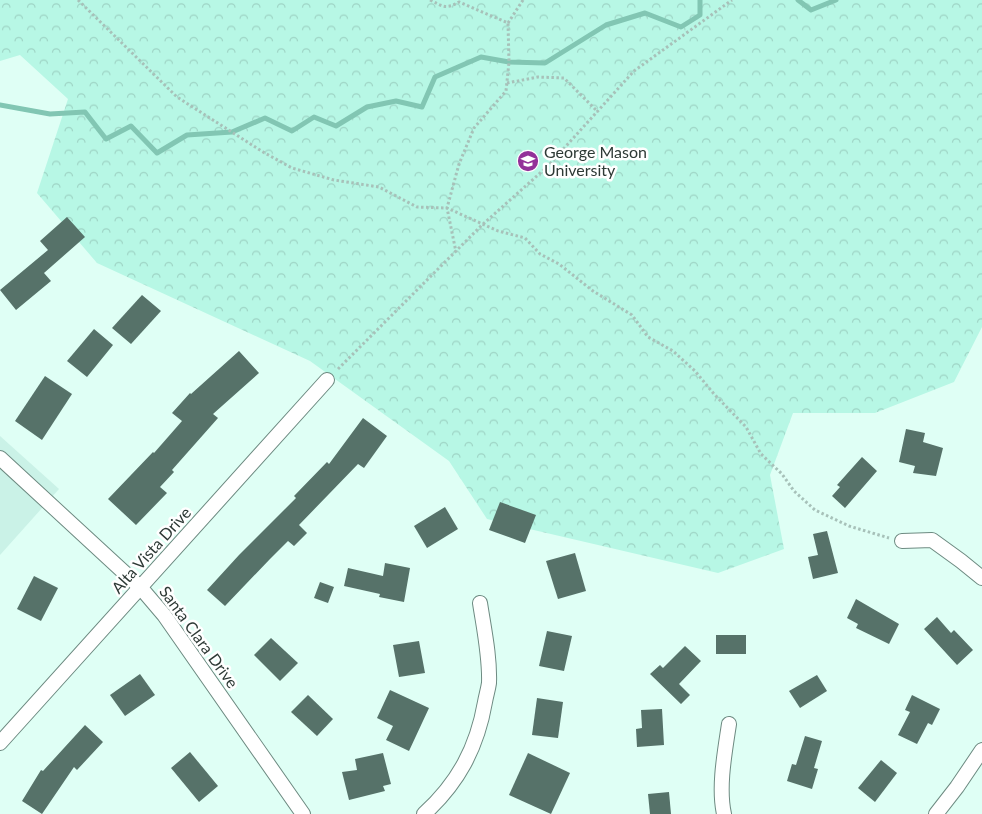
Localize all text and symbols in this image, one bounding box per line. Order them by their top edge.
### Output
place label: George Mason University [544,142,647,179]
school or university icon: George Mason University [516,149,540,173]
street label: Alta Vista Drive [107,503,194,597]
street label: Santa Clara Drive [156,582,243,691]

